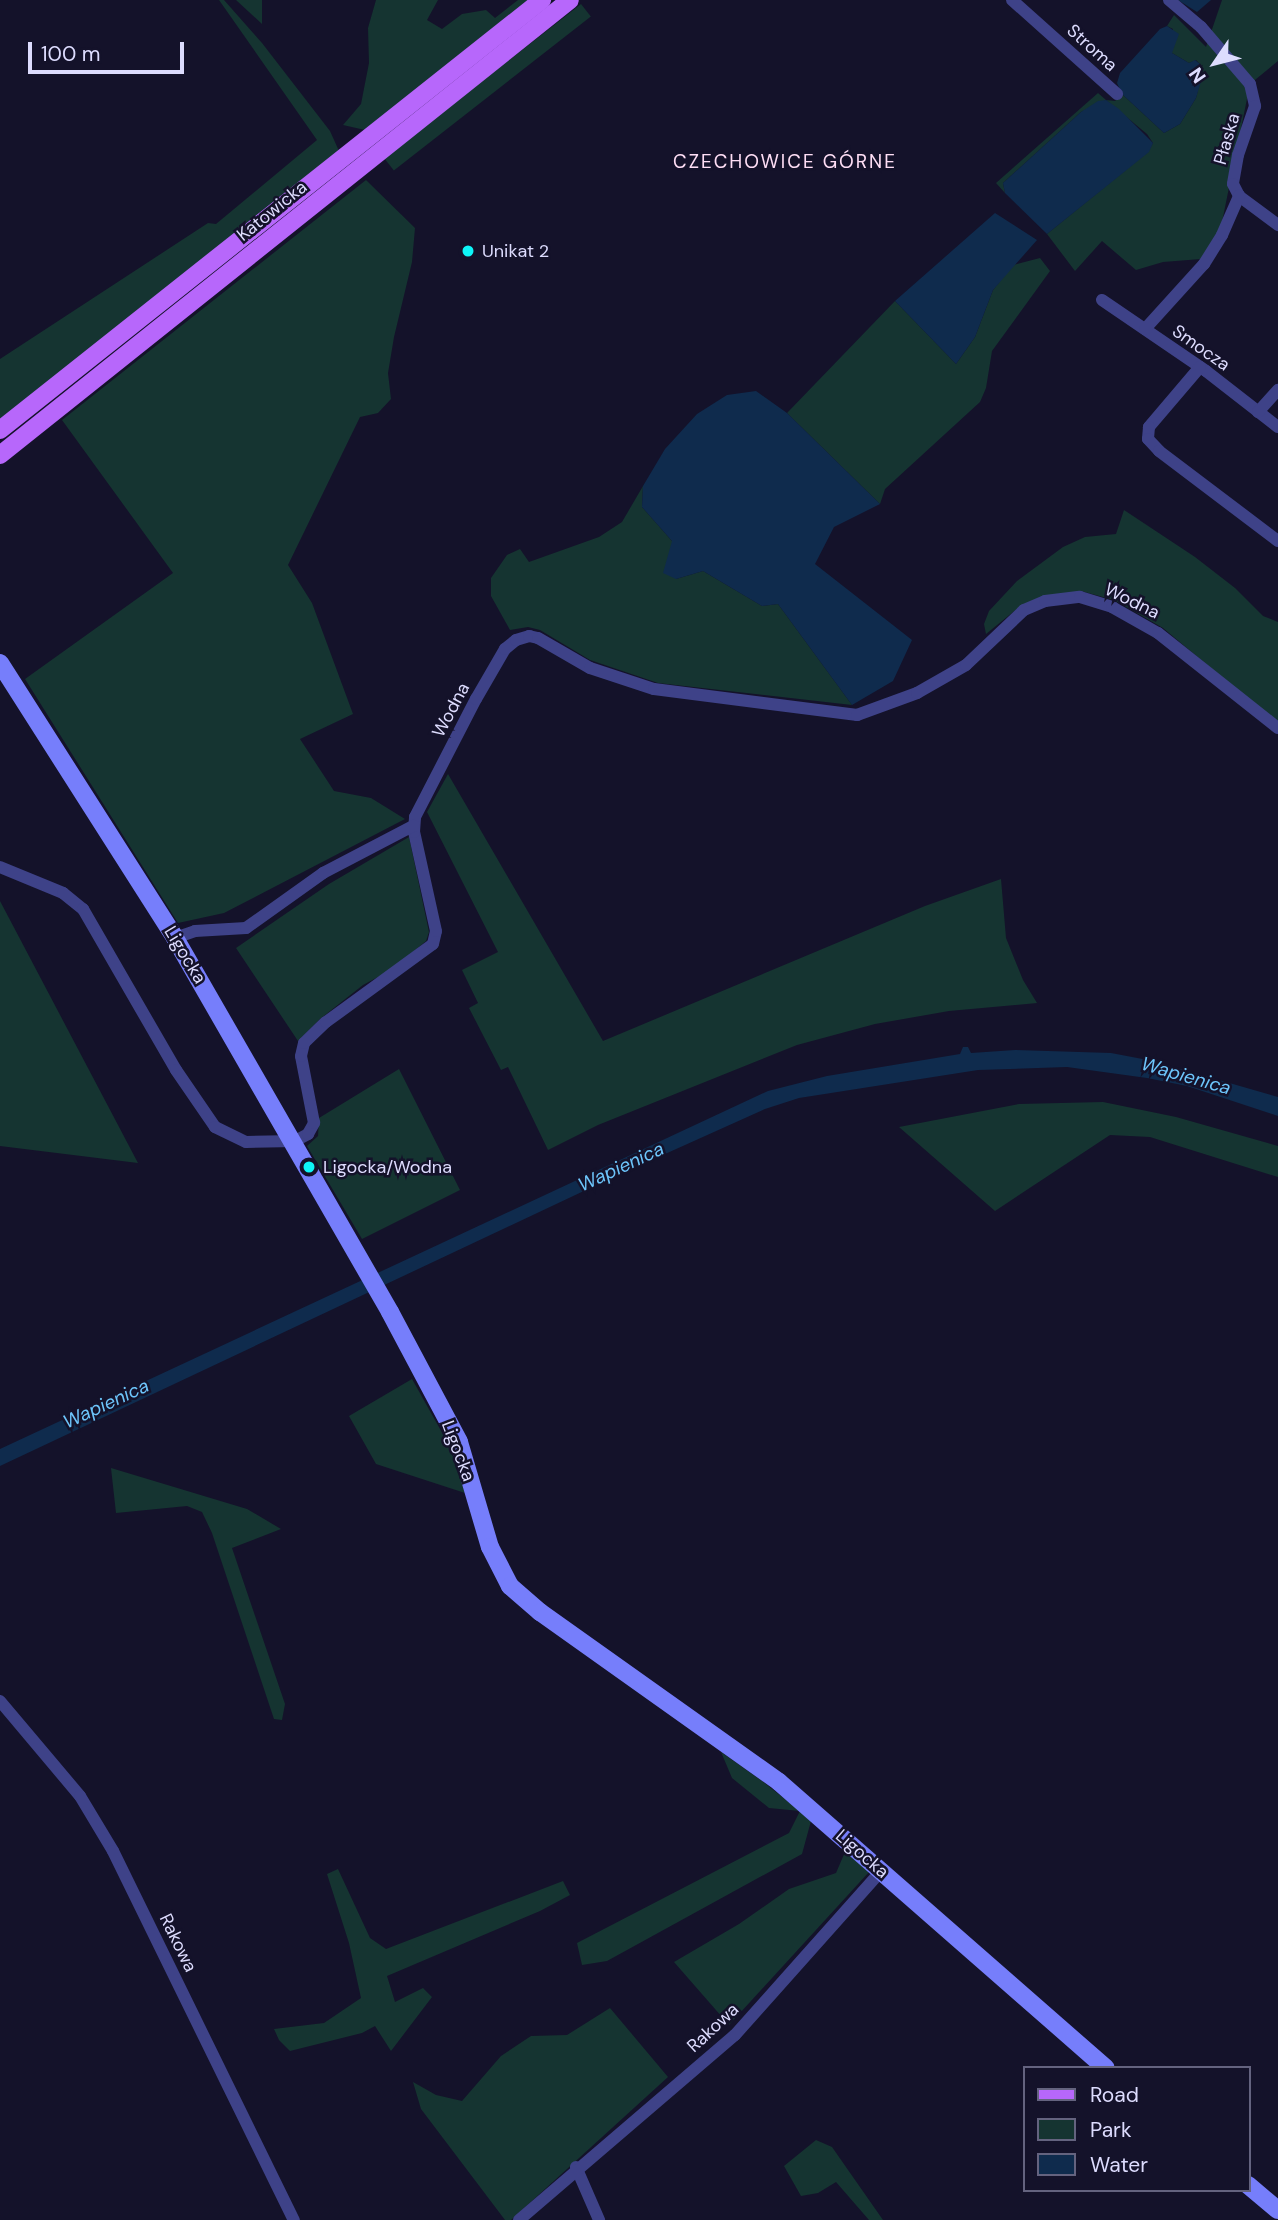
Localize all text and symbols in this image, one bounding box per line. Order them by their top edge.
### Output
street label: Stroma [1062,20,1122,76]
scale bar [32,28,187,72]
north arrow [1180,28,1250,98]
text: 100 m [41,40,101,68]
text: N [1183,62,1212,88]
street label: Płaska [1209,111,1245,167]
district label: CZECHOWICE GÓRNE [675,151,895,173]
street label: Katowicka [233,176,311,246]
place label: Unikat 2 [482,240,549,262]
marker: Unikat 2 [460,243,476,259]
street label: Smocza [1168,320,1234,376]
street label: Wodna [1101,578,1163,624]
street label: Wodna [428,679,474,741]
street label: Ligocka [159,922,211,988]
water label: Wapienica [1138,1052,1234,1100]
water label: Wapienica [574,1137,668,1197]
place label: Ligocka/Wodna [323,1156,452,1178]
marker: Ligocka/Wodna [301,1159,317,1175]
water label: Wapienica [59,1374,153,1434]
street label: Ligocka [437,1418,479,1484]
street label: Ligocka [831,1825,893,1883]
street label: Rakowa [155,1910,201,1976]
street label: Rakowa [683,1999,743,2057]
legend [1023,2066,1250,2192]
text: Road [1090,2081,1139,2109]
text: Park [1090,2116,1131,2144]
text: Water [1090,2151,1148,2179]

